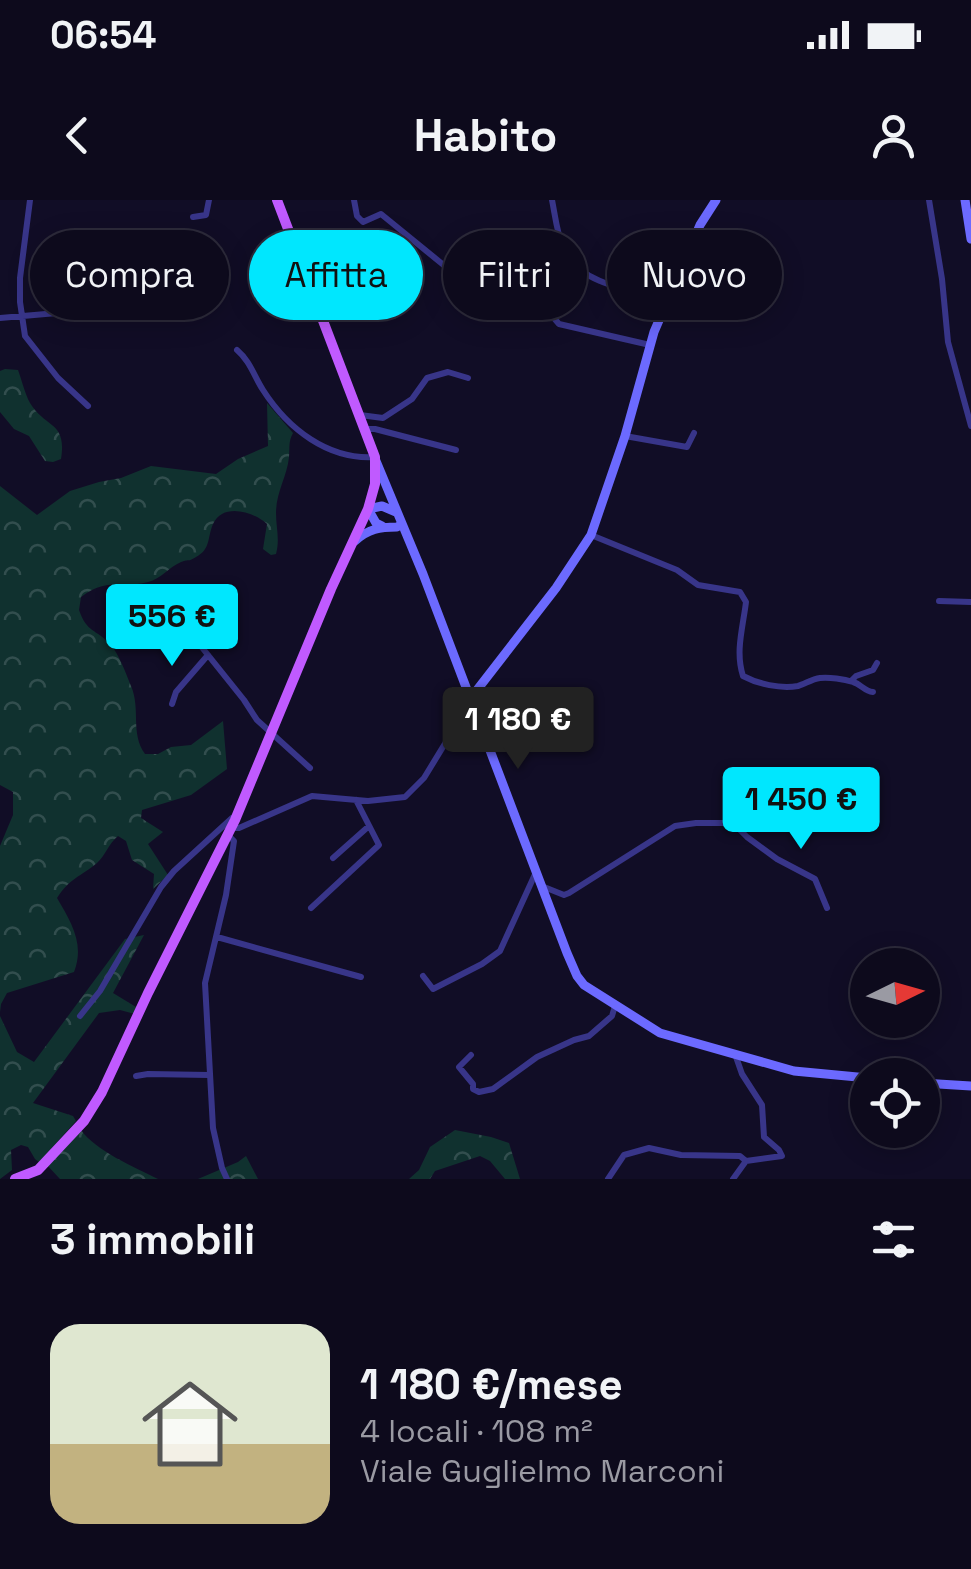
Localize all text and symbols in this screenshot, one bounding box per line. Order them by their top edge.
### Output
text: 06:54 [50,11,156,59]
text: Habito [414,107,557,164]
icon: back [50,108,105,163]
icon: person [866,108,921,163]
chip: Compra [30,230,229,320]
chip: Affitta [249,230,423,320]
chip: Filtri [443,230,587,320]
chip: Nuovo [607,230,782,320]
pin: 556 € [102,584,242,669]
text: 556 € [128,596,216,636]
pin: 1 180 € [426,687,610,772]
text: 1 180 € [465,699,571,739]
pin: 1 450 € [709,767,893,852]
text: 1 450 € [745,779,857,819]
north arrow [850,948,940,1038]
map controls [850,948,940,1148]
button: locate [850,1058,940,1148]
icon: filters [866,1212,921,1267]
text: 3 immobili [50,1213,255,1266]
text: 1 180 €/mese [360,1358,623,1411]
icon: home [130,1364,250,1484]
text: 4 locali · 108 m² [360,1411,593,1451]
text: Viale Guglielmo Marconi [360,1451,724,1491]

